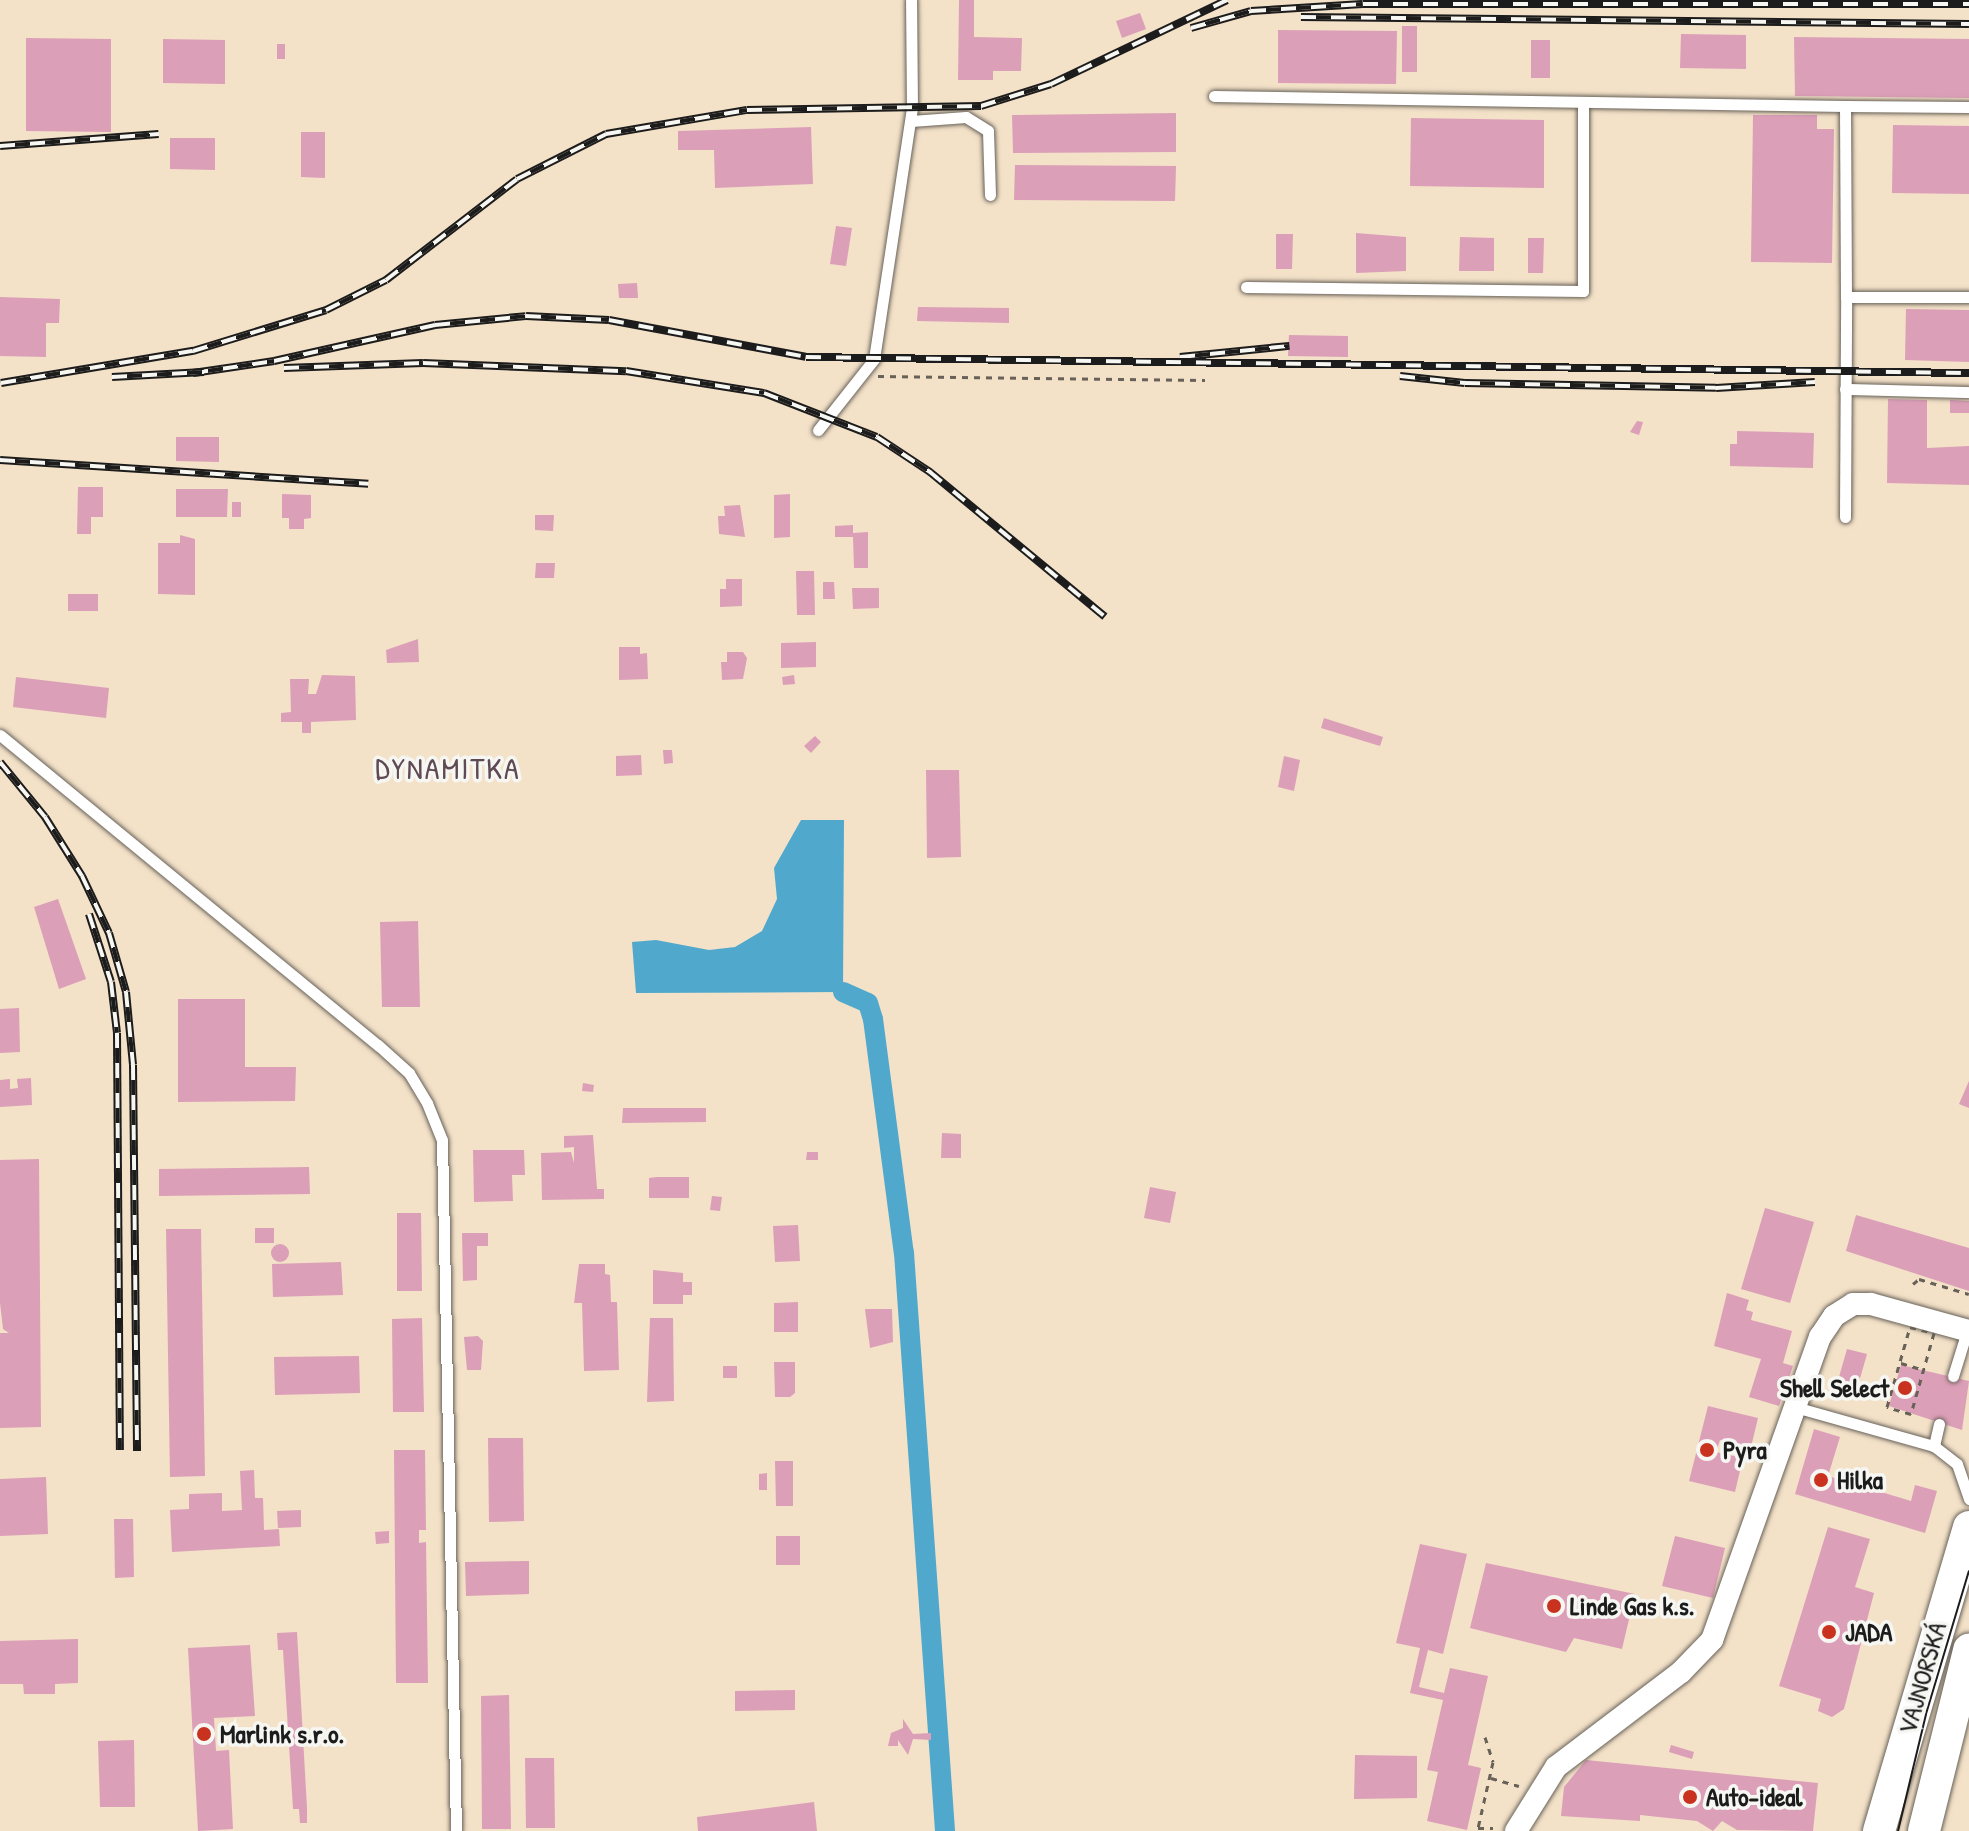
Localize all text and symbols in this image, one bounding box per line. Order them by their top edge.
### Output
district label: DYNAMITKA [375,750,521,786]
place label: Shell Select [1780,1372,1889,1404]
marker: Shell Select [1896,1379,1914,1397]
place label: Pyra [1723,1434,1767,1466]
marker: Pyra [1698,1441,1716,1459]
place label: Hilka [1837,1464,1883,1496]
marker: Hilka [1812,1471,1830,1489]
place label: Linde Gas k.s. [1570,1590,1694,1622]
marker: Linde Gas k.s. [1545,1597,1563,1615]
place label: JADA [1845,1616,1892,1648]
street label: VAJNORSKÁ [1891,1618,1953,1738]
marker: JADA [1820,1623,1838,1641]
place label: Marlink s.r.o. [220,1718,344,1750]
marker: Marlink s.r.o. [195,1725,213,1743]
place label: Auto-ideal [1706,1781,1802,1813]
marker: Auto-ideal [1681,1788,1699,1806]

